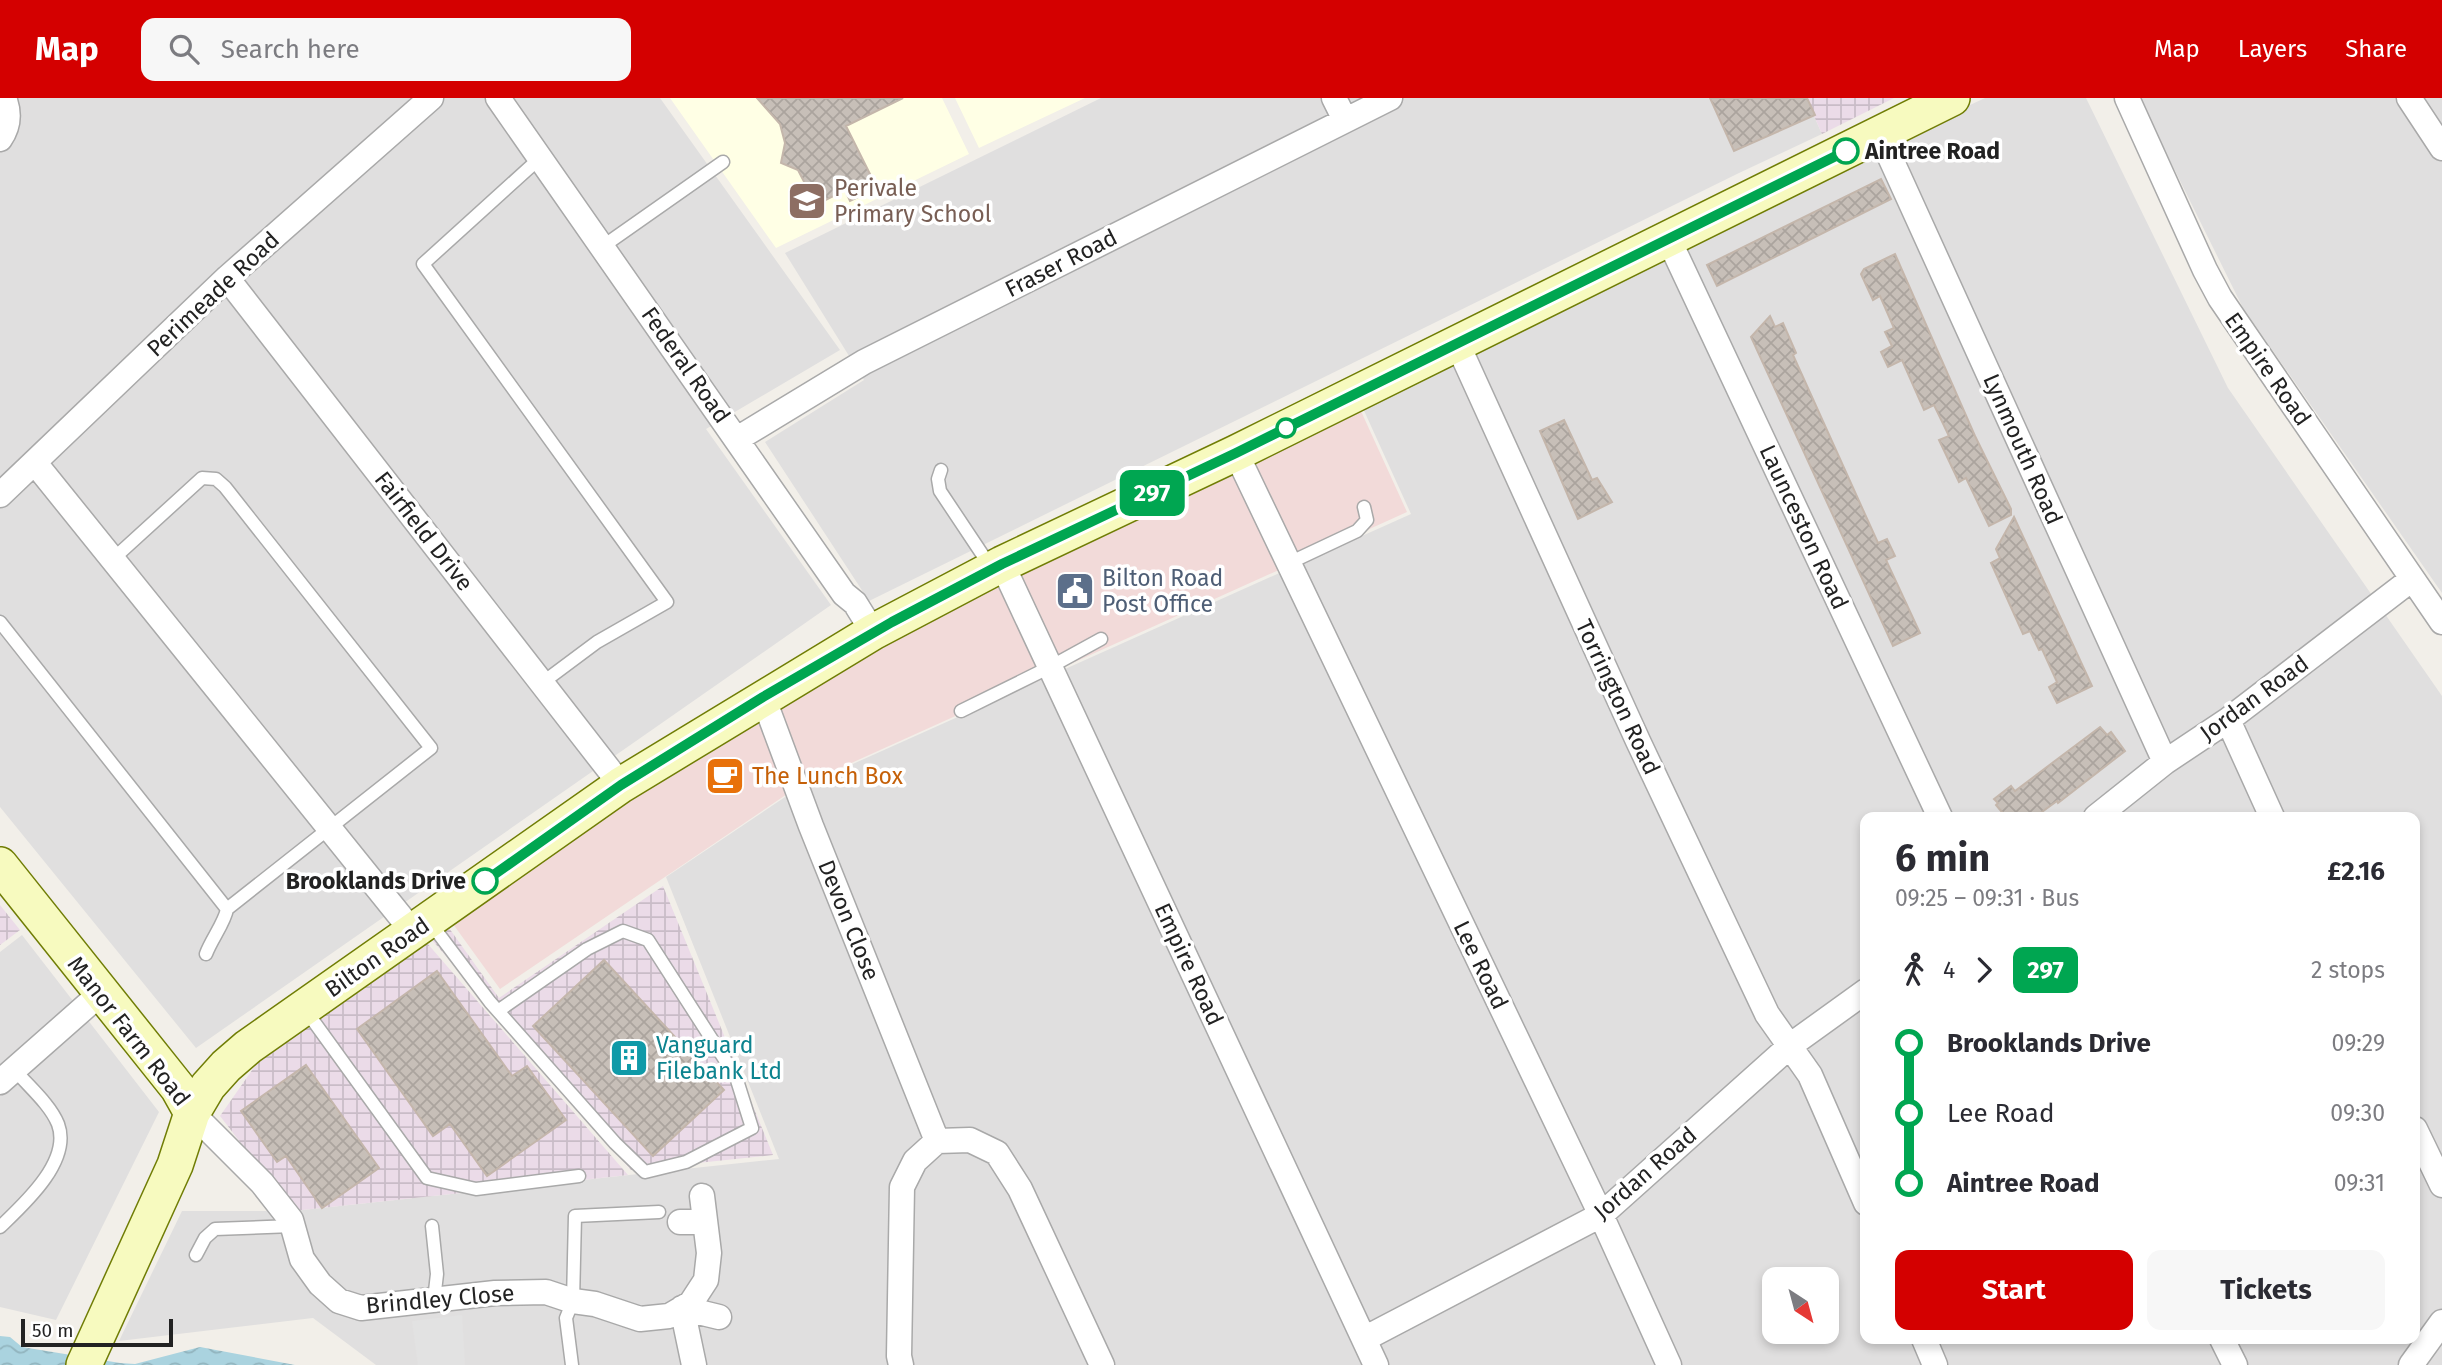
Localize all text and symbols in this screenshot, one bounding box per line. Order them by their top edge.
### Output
search box [141,18,631,81]
text: Map [35,29,99,69]
icon: search [165,30,203,68]
text: Search here [221,34,360,65]
text: Map [2154,35,2200,63]
text: Layers [2238,35,2307,63]
text: Share [2345,35,2407,63]
place label: Aintree Road [1864,137,2000,165]
marker: Aintree Road [1833,138,1859,164]
place label: Perivale Primary School [834,174,992,228]
school or university icon: Perivale Primary School [786,180,828,222]
street label: Fraser Road [1000,223,1122,303]
street label: Perimeade Road [141,226,285,362]
street label: Federal Road [636,301,736,429]
street label: Empire Road [2219,307,2317,431]
street label: Lynmouth Road [1977,369,2069,529]
unlabelled marker [1276,418,1296,438]
street label: Launceston Road [1754,440,1854,614]
street label: Fairfield Drive [369,466,479,596]
line badge: 297 [1112,470,1192,516]
text: 297 [1134,479,1170,507]
place label: Bilton Road Post Office [1102,564,1223,618]
public building icon: Bilton Road Post Office [1054,570,1096,612]
street label: Torrington Road [1570,615,1666,779]
street label: Jordan Road [2194,649,2314,747]
cafe icon: The Lunch Box [704,755,746,797]
place label: The Lunch Box [752,762,904,790]
text: 6 min [1895,835,1990,881]
street label: Devon Close [812,856,886,984]
text: £2.16 [2327,856,2385,887]
place label: Brooklands Drive [286,867,466,895]
marker: Brooklands Drive [472,868,498,894]
text: 09:25 – 09:31 · Bus [1895,884,2079,912]
street label: Empire Road [1148,898,1230,1030]
street label: Bilton Road [319,911,435,1003]
street label: Lee Road [1448,916,1514,1014]
street label: Manor Farm Road [62,950,196,1112]
icon: walk [1895,951,1933,989]
icon: forward [1965,951,2003,989]
text: 4 [1943,956,1955,984]
text: 297 [2027,956,2064,984]
text: 2 stops [2311,956,2385,984]
text: Brooklands Drive [1947,1028,2151,1059]
text: 09:29 [2332,1029,2385,1057]
place label: Vanguard Filebank Ltd [656,1031,782,1085]
building icon: Vanguard Filebank Ltd [608,1037,650,1079]
text: Lee Road [1947,1098,2054,1129]
text: 09:30 [2330,1099,2385,1127]
street label: Jordan Road [1588,1121,1702,1225]
text: Aintree Road [1947,1168,2100,1199]
text: 09:31 [2334,1169,2385,1197]
button: Start [1895,1250,2133,1330]
button: Tickets [2147,1250,2385,1330]
north arrow [1762,1267,1839,1344]
map controls [1762,1267,1839,1344]
street label: Brindley Close [365,1279,515,1319]
scale bar [21,1316,173,1348]
text: 50 m [32,1319,73,1342]

